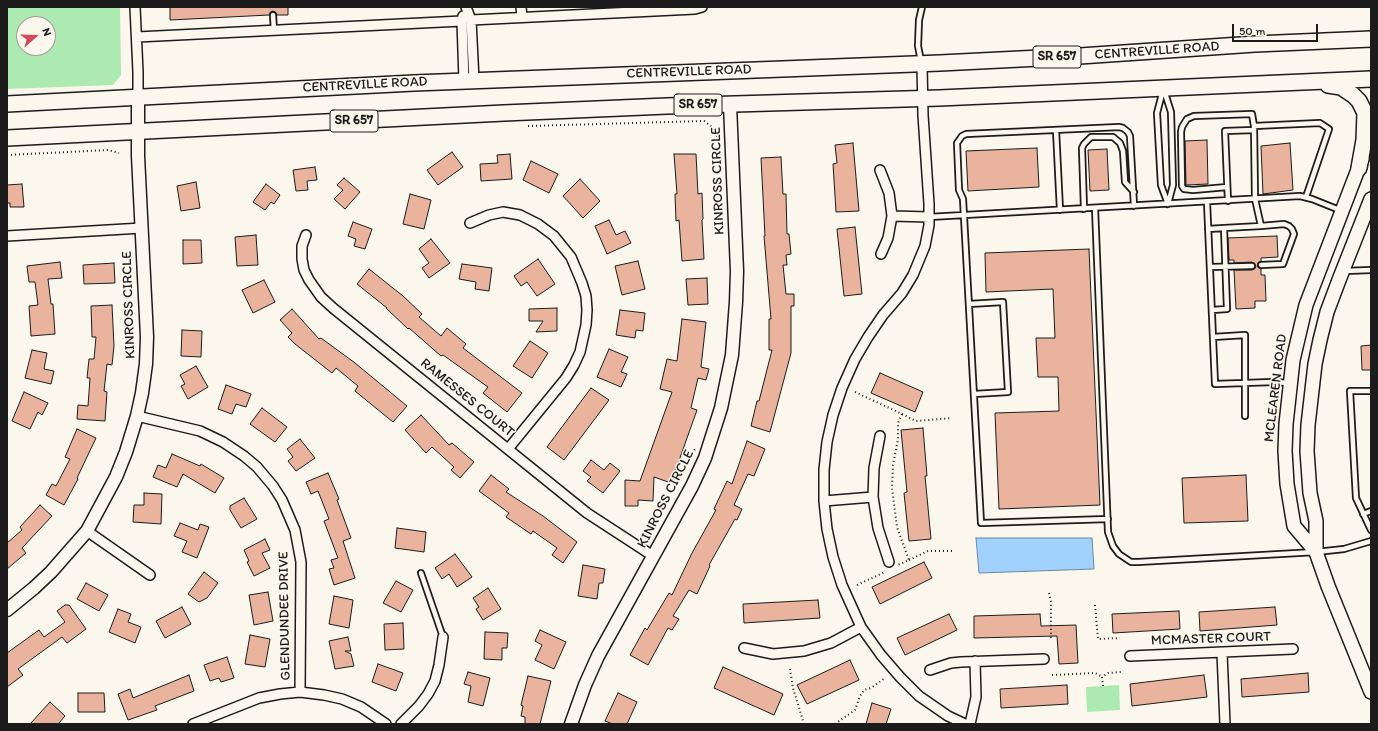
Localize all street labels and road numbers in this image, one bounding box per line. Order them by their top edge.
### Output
street label: CENTREVILLE ROAD [1094,38,1220,64]
road number: SR 657 [1033,46,1081,68]
street label: CENTREVILLE ROAD [626,61,752,83]
street label: CENTREVILLE ROAD [302,73,428,97]
road number: SR 657 [674,94,722,116]
road number: SR 657 [330,110,378,132]
street label: KINROSS CIRCLE [708,127,728,235]
street label: KINROSS CIRCLE [119,251,139,359]
street label: MCLEAREN ROAD [1261,333,1291,443]
street label: RAMESSES COURT [417,355,517,441]
street label: KINROSS CIRCLE [634,447,698,551]
street label: GLENDUNDEE DRIVE [275,551,295,681]
street label: MCMASTER COURT [1151,629,1271,649]

